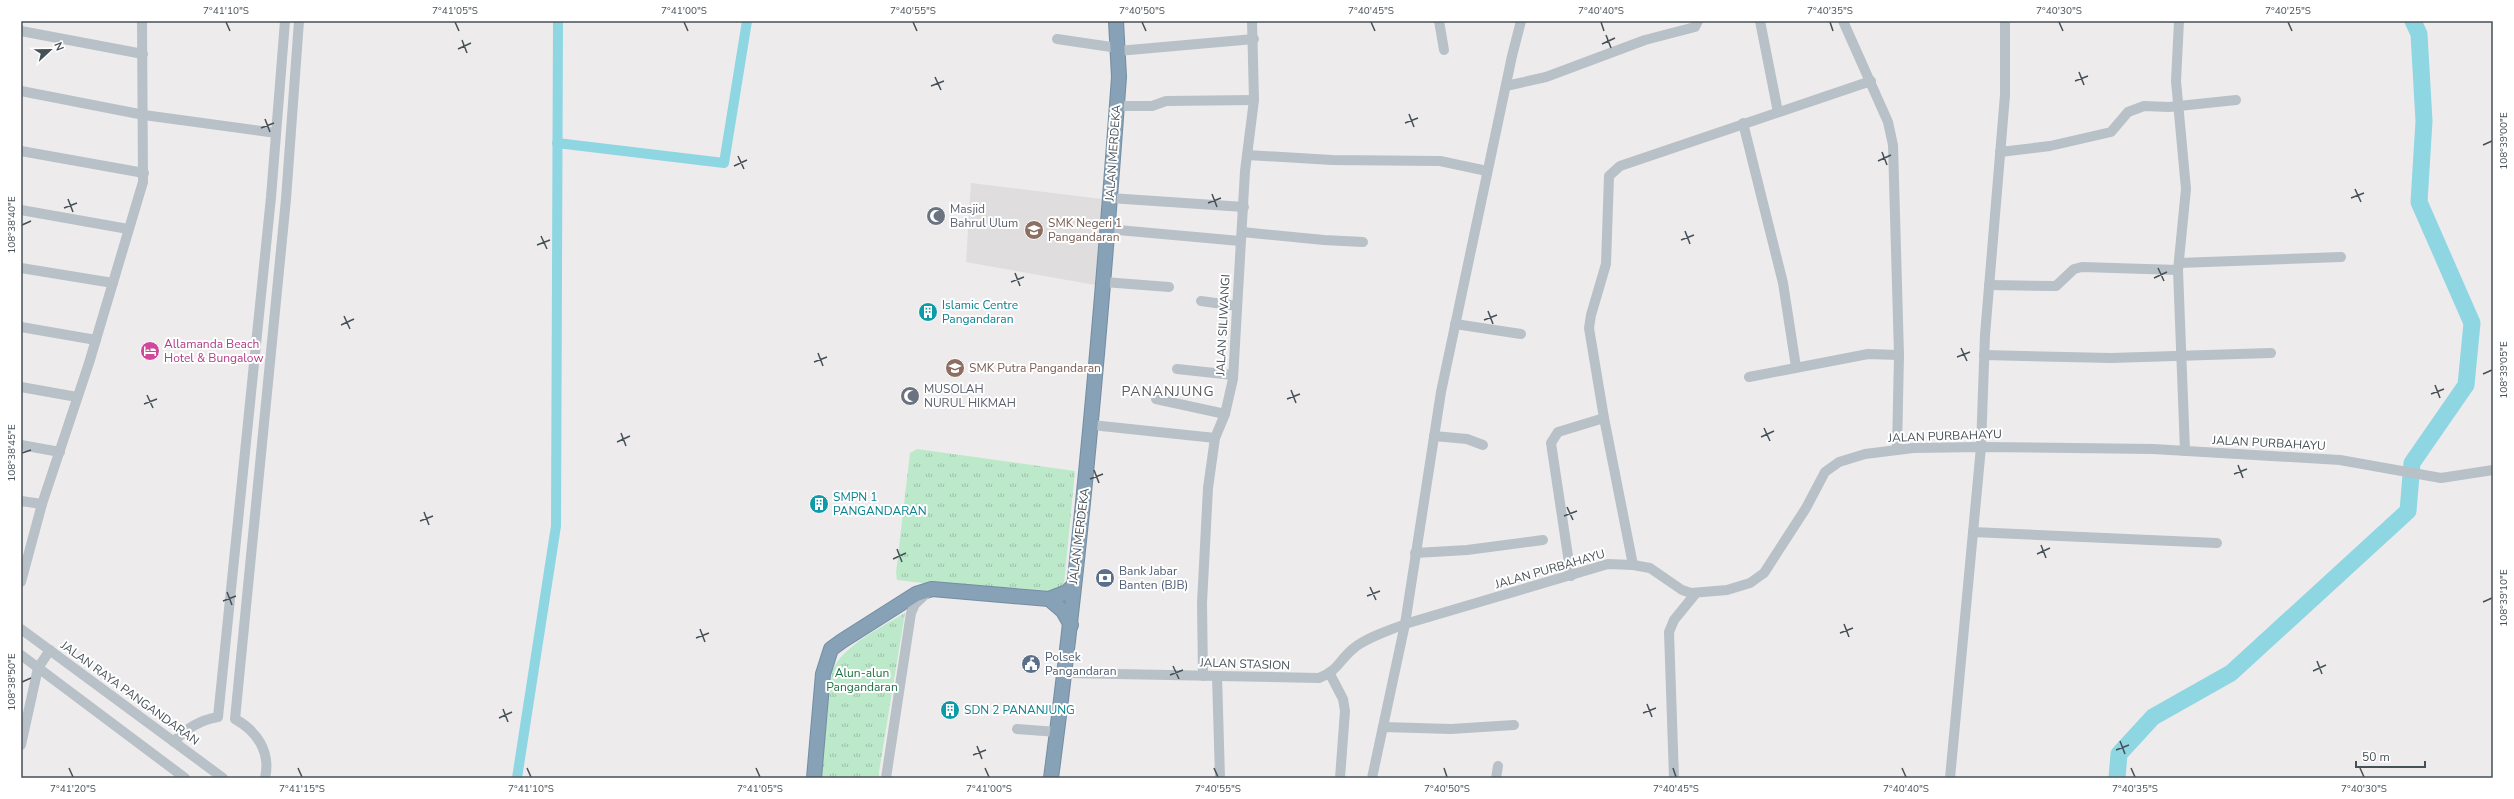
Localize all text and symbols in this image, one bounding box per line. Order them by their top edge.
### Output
text: 7°41'10"S [203,4,249,18]
text: 7°41'05"S [432,4,478,18]
text: 7°41'00"S [661,4,707,18]
text: 7°40'55"S [890,4,936,18]
text: 7°40'50"S [1119,4,1165,18]
text: 7°40'45"S [1348,4,1394,18]
text: 7°40'40"S [1578,4,1624,18]
text: 7°40'35"S [1807,4,1853,18]
text: 7°40'30"S [2036,4,2082,18]
text: 7°40'25"S [2265,4,2311,18]
north arrow [30,30,70,70]
text: N [50,40,67,53]
street label: JALAN MERDEKA [1102,104,1124,203]
text: 108°39'00"E [2497,112,2511,170]
text: 108°38'40"E [5,196,19,254]
place label: Masjid Bahrul Ulum [950,201,1018,231]
mosque icon: Masjid Bahrul Ulum [925,205,947,227]
place label: SMK Negeri 1 Pangandaran [1048,215,1122,245]
school or university icon: SMK Negeri 1 Pangandaran [1023,219,1045,241]
street label: JALAN SILIWANGI [1212,274,1234,377]
place label: Islamic Centre Pangandaran [942,297,1018,327]
building icon: Islamic Centre Pangandaran [917,301,939,323]
place label: Allamanda Beach Hotel & Bungalow [164,336,264,366]
hotel icon: Allamanda Beach Hotel & Bungalow [139,340,161,362]
text: 108°39'05"E [2497,341,2511,399]
school or university icon: SMK Putra Pangandaran [944,357,966,379]
place label: SMK Putra Pangandaran [969,360,1101,376]
place label: MUSOLAH NURUL HIKMAH [924,381,1016,411]
district label: PANANJUNG [1121,382,1215,401]
mosque icon: MUSOLAH NURUL HIKMAH [899,385,921,407]
text: 108°38'45"E [5,424,19,482]
street label: JALAN PURBAHAYU [1887,426,2002,446]
street label: JALAN PURBAHAYU [2211,432,2326,454]
street label: JALAN MERDEKA [1065,487,1093,586]
place label: SMPN 1 PANGANDARAN [833,489,927,519]
building icon: SMPN 1 PANGANDARAN [808,493,830,515]
street label: JALAN PURBAHAYU [1492,546,1607,593]
place label: Bank Jabar Banten (BJB) [1119,563,1188,593]
bank icon: Bank Jabar Banten (BJB) [1094,567,1116,589]
text: 108°39'10"E [2497,569,2511,627]
street label: JALAN RAYA PANGANDARAN [57,637,202,749]
place label: Polsek Pangandaran [1045,649,1116,679]
text: 108°38'50"E [5,653,19,711]
public building icon: Polsek Pangandaran [1020,653,1042,675]
street label: JALAN STASION [1199,654,1290,674]
park label: Alun-alun Pangandaran [826,665,898,695]
building icon: SDN 2 PANANJUNG [939,699,961,721]
place label: SDN 2 PANANJUNG [964,702,1075,718]
scale bar [2356,743,2425,769]
text: 50 m [2362,749,2390,765]
text: 7°41'20"S [50,782,96,796]
text: 7°41'15"S [279,782,325,796]
text: 7°41'10"S [508,782,554,796]
text: 7°41'05"S [737,782,783,796]
text: 7°41'00"S [966,782,1012,796]
text: 7°40'55"S [1195,782,1241,796]
text: 7°40'50"S [1424,782,1470,796]
text: 7°40'45"S [1653,782,1699,796]
text: 7°40'40"S [1883,782,1929,796]
text: 7°40'35"S [2112,782,2158,796]
text: 7°40'30"S [2341,782,2387,796]

